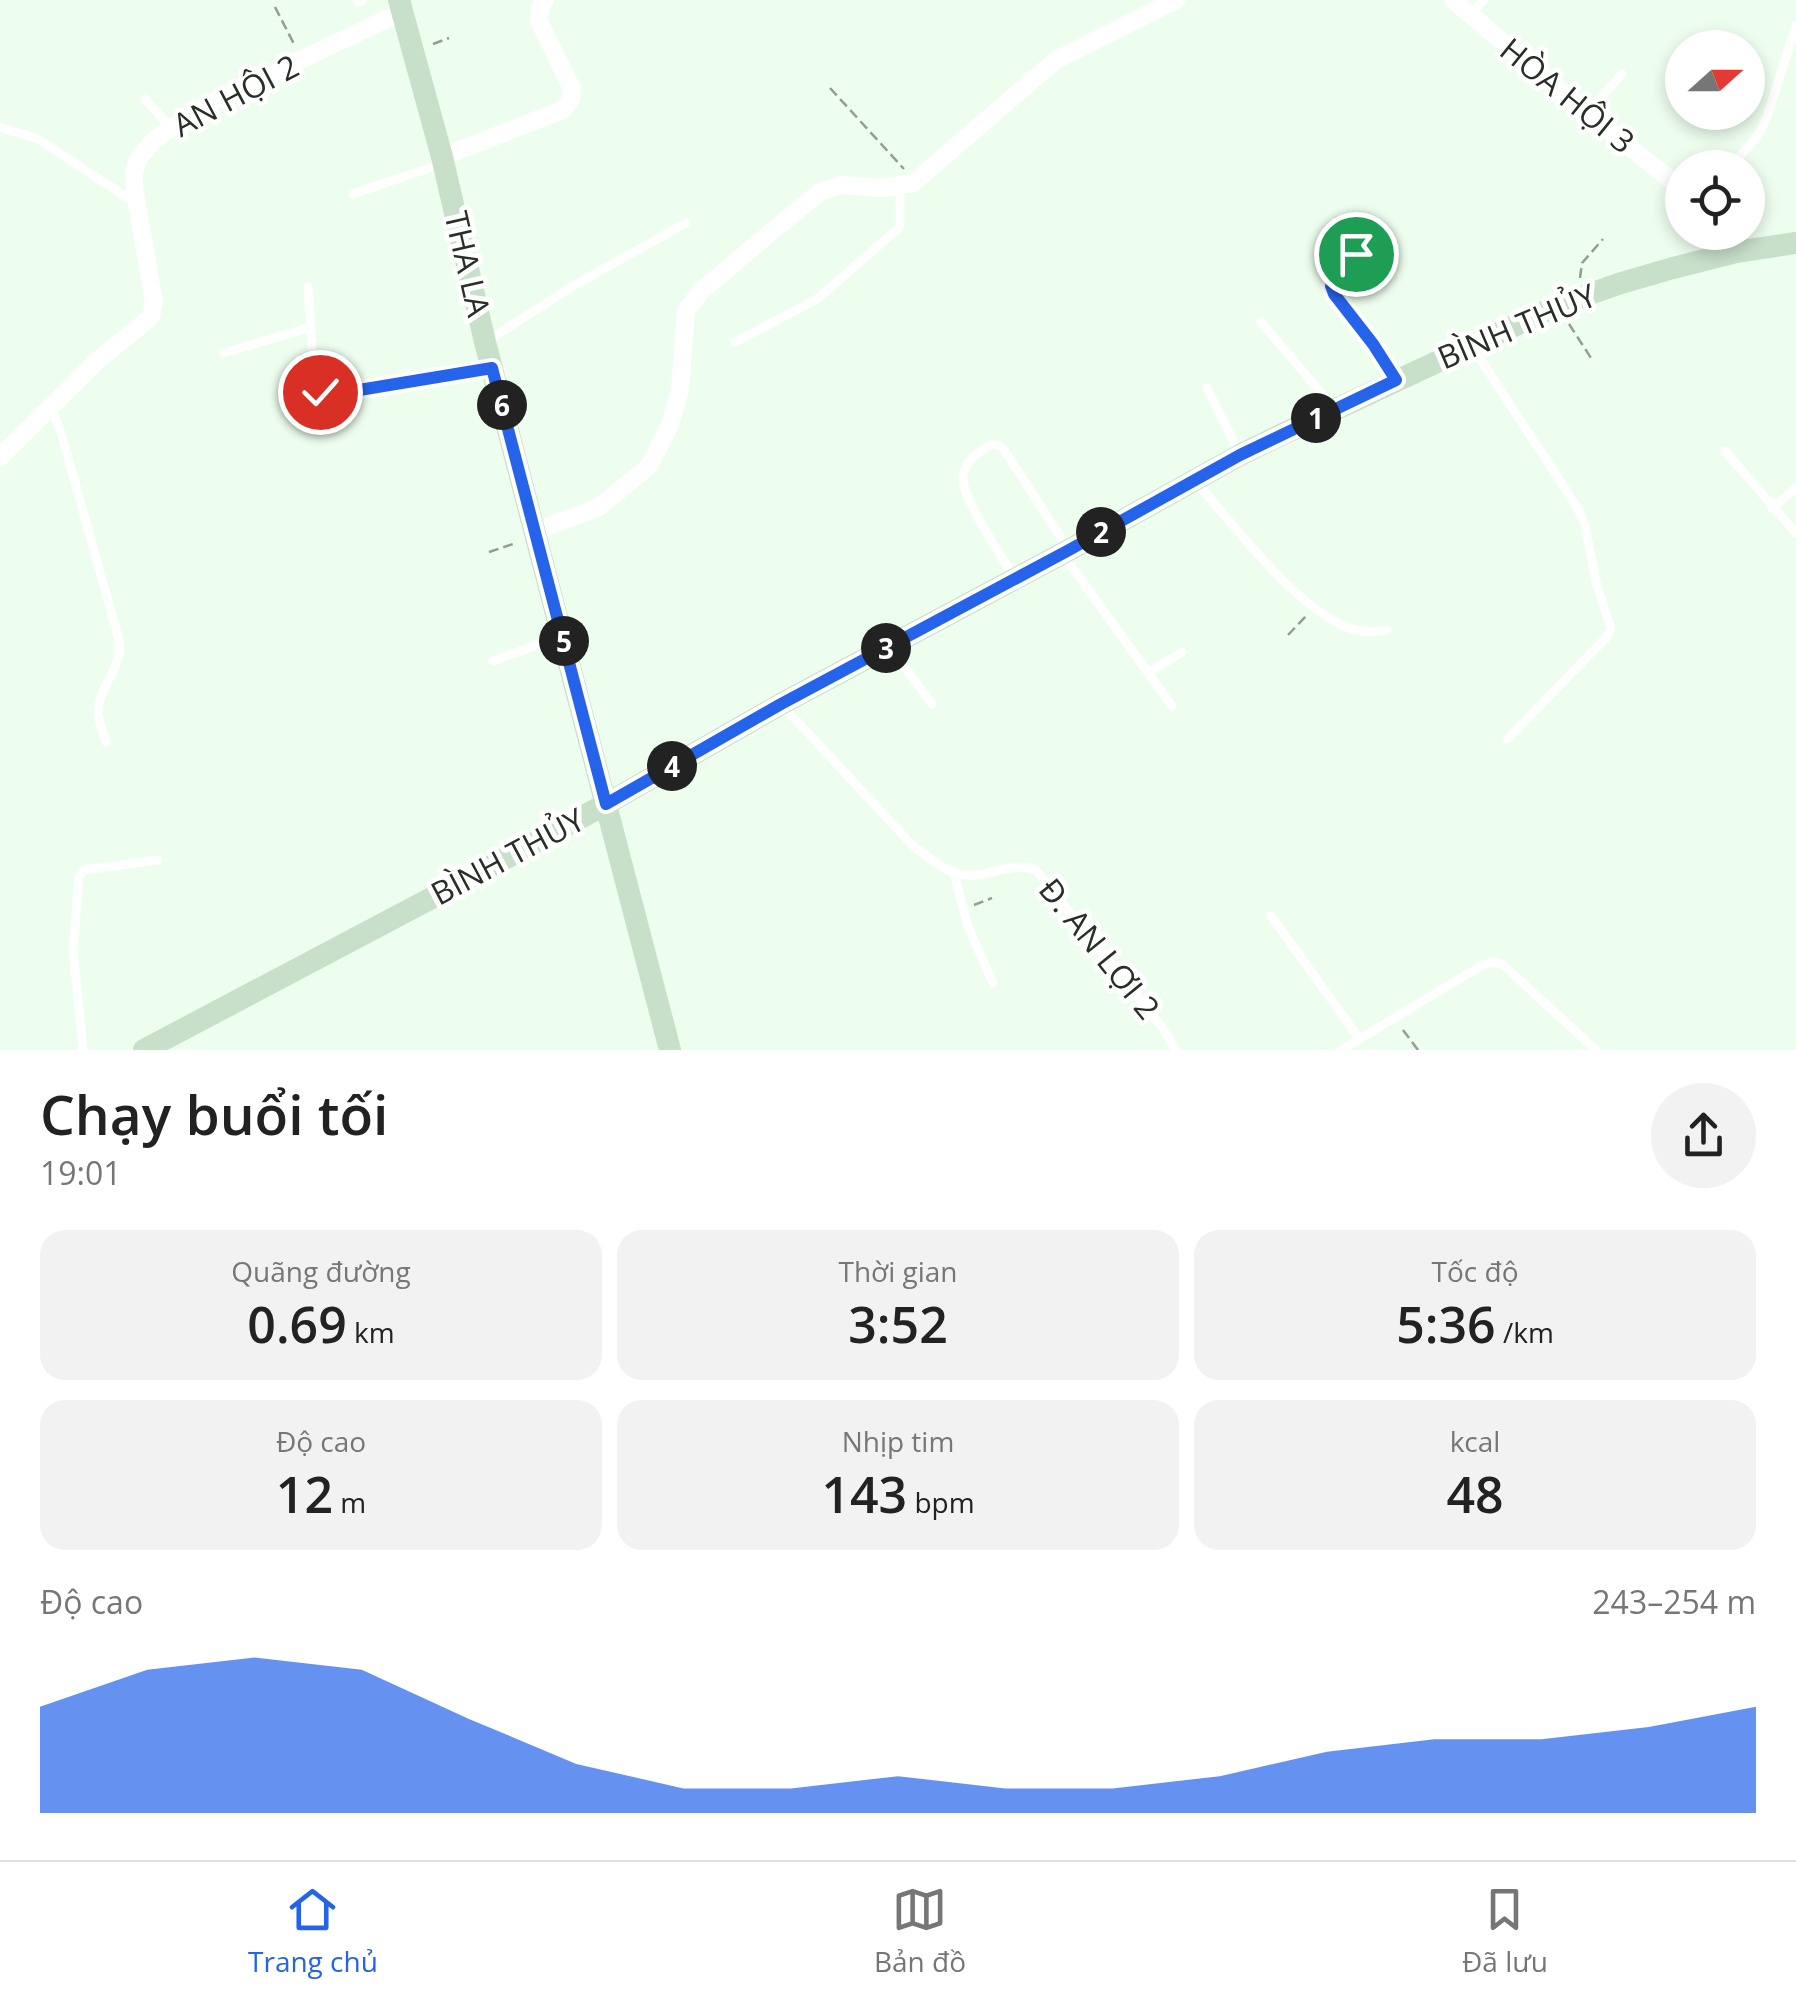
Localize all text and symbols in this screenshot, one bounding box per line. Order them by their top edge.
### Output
street label: HÒA HỘI 3 [1492,27,1644,162]
north arrow [1665,30,1765,130]
map controls [1665,30,1765,250]
street label: AN HỘI 2 [165,44,306,146]
button: locate [1665,150,1765,250]
street label: THA LA [436,207,502,321]
pin [1314,212,1399,297]
icon: arrive [1329,227,1384,282]
street label: BÌNH THỦY [1431,273,1602,378]
pin [278,350,363,435]
icon: check [293,365,348,420]
pin: 6 [477,380,527,430]
text: 6 [494,386,510,424]
pin: 1 [1291,393,1341,443]
text: 1 [1308,399,1324,437]
pin: 2 [1076,507,1126,557]
text: 2 [1093,513,1109,551]
pin: 5 [539,616,589,666]
text: 5 [556,622,572,660]
pin: 3 [861,623,911,673]
text: 3 [878,629,894,667]
pin: 4 [647,741,697,791]
text: 4 [664,747,680,785]
street label: BÌNH THỦY [423,797,592,914]
street label: Đ. AN LỢI 2 [1030,869,1170,1028]
text: Chạy buổi tối [40,1076,388,1151]
button: share [1651,1083,1756,1188]
text: 19:01 [40,1151,122,1194]
text: Quãng đường [231,1252,411,1290]
text: Thời gian [838,1252,958,1290]
text: Tốc độ [1432,1252,1518,1290]
text: 0.69 [247,1290,347,1358]
text: 3:52 [848,1290,948,1358]
text: 5:36 [1396,1290,1496,1358]
text: km [347,1313,395,1351]
text: /km [1496,1313,1554,1351]
text: Độ cao [276,1422,366,1460]
text: Nhịp tim [842,1422,954,1460]
text: kcal [1450,1422,1500,1460]
text: 12 [276,1460,333,1528]
text: 143 [821,1460,907,1528]
text: 48 [1446,1460,1504,1528]
text: m [333,1483,366,1521]
text: bpm [907,1483,975,1521]
text: Độ cao [40,1580,143,1623]
text: 243–254 m [1592,1580,1756,1623]
tab: Trang chủ [248,1882,378,1980]
tab: Bản đồ [874,1882,966,1980]
tab: Đã lưu [1462,1882,1548,1980]

